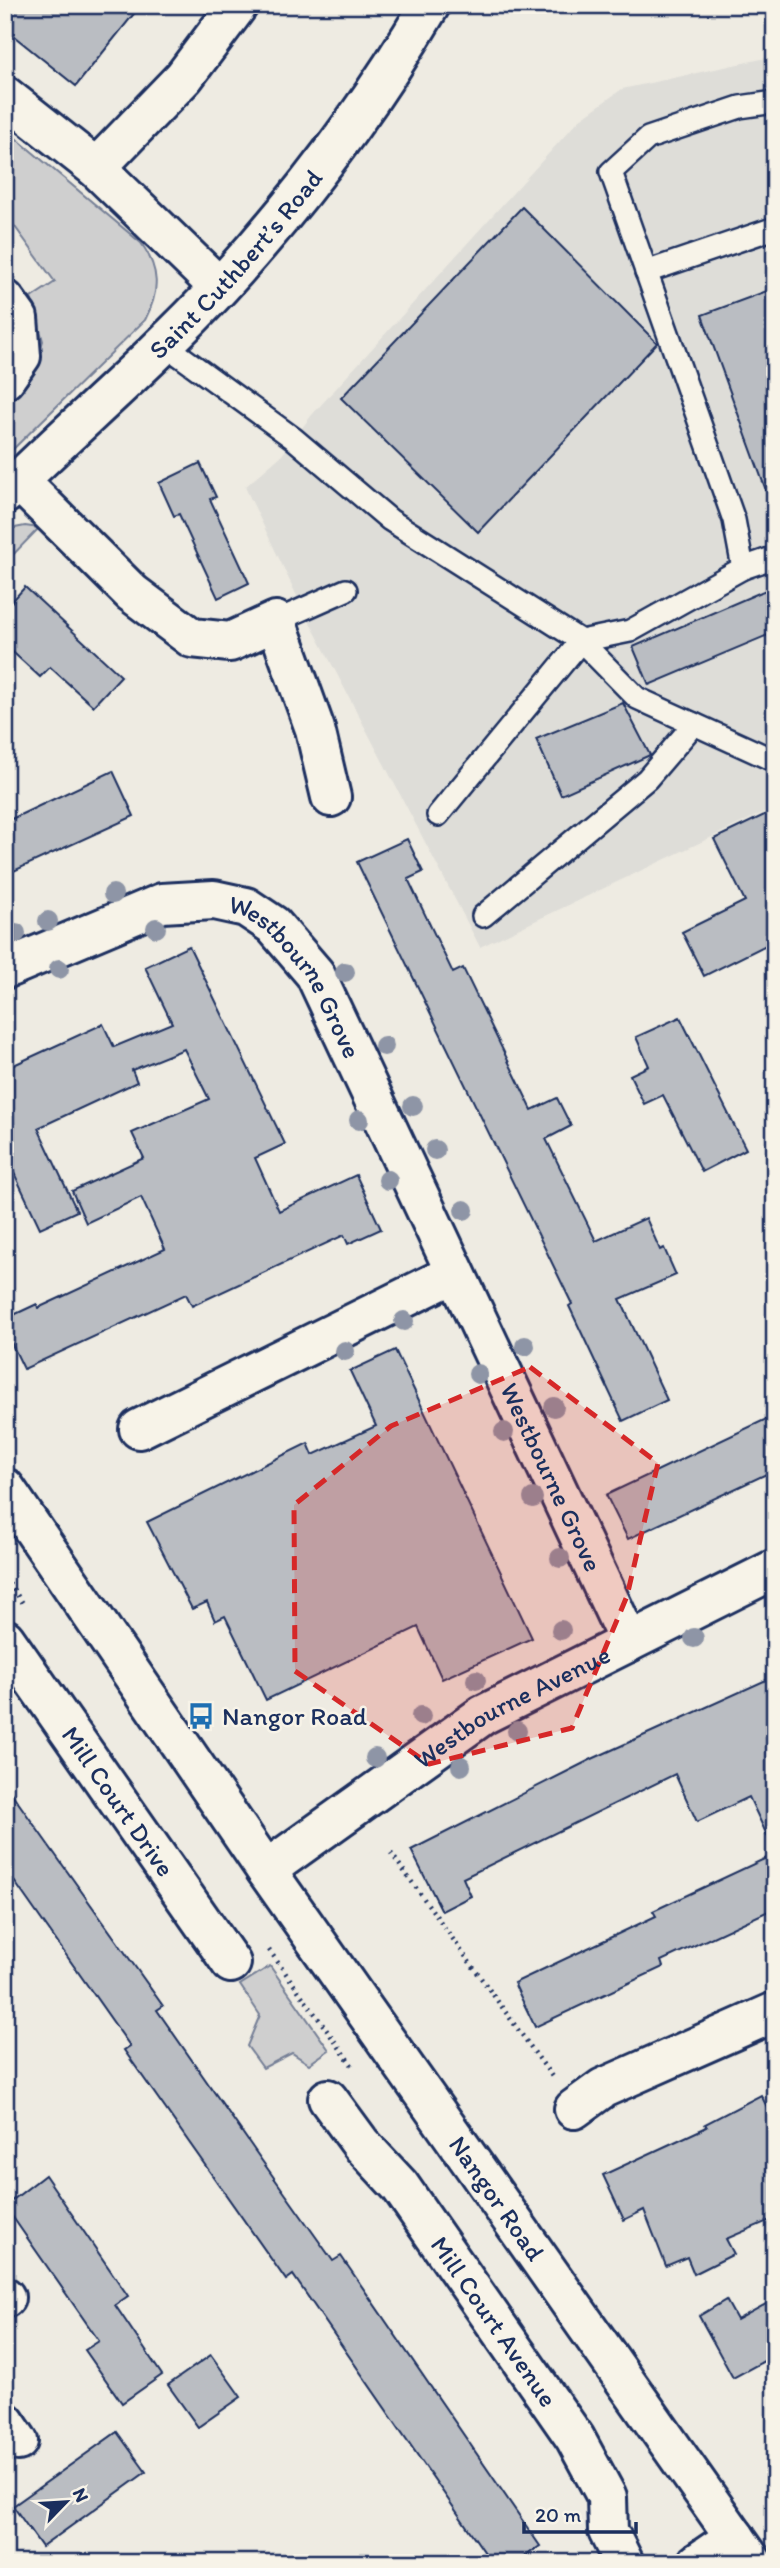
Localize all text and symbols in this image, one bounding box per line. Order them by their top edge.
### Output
street label: Saint Cuthbert’s Road [142,163,329,366]
street label: Westbourne Grove [226,888,368,1063]
street label: Westbourne Grove [493,1378,610,1577]
street label: Westbourne Avenue [407,1638,615,1775]
place label: Nangor Road [222,1700,368,1732]
bus stop icon: Nangor Road [186,1701,216,1731]
street label: Mill Court Drive [55,1720,182,1883]
street label: Nangor Road [442,2130,552,2268]
street label: Mill Court Avenue [424,2230,564,2413]
north arrow [32,2466,102,2536]
text: N [68,2484,94,2506]
scale bar [524,2491,636,2535]
text: 20 m [535,2502,582,2527]

